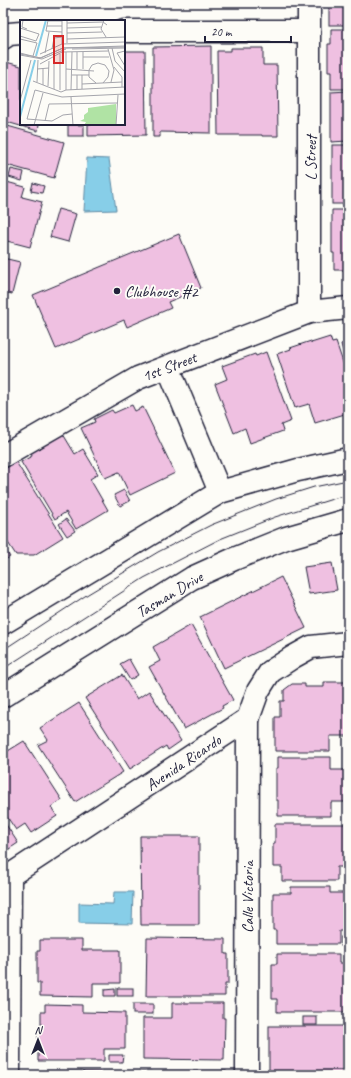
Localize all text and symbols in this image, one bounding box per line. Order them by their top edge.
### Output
scale bar [205,18,291,44]
inset map [20,20,125,125]
text: 20 m [211,24,233,40]
street label: L Street [301,133,321,181]
place label: Clubhouse #2 [125,282,200,302]
marker: Clubhouse #2 [112,286,122,296]
street label: 1st Street [139,347,201,386]
street label: Tasman Drive [133,566,208,623]
street label: Avenida Ricardo [142,730,226,795]
street label: Calle Victoria [238,860,258,933]
north arrow [18,1020,58,1060]
text: N [35,1023,44,1037]

